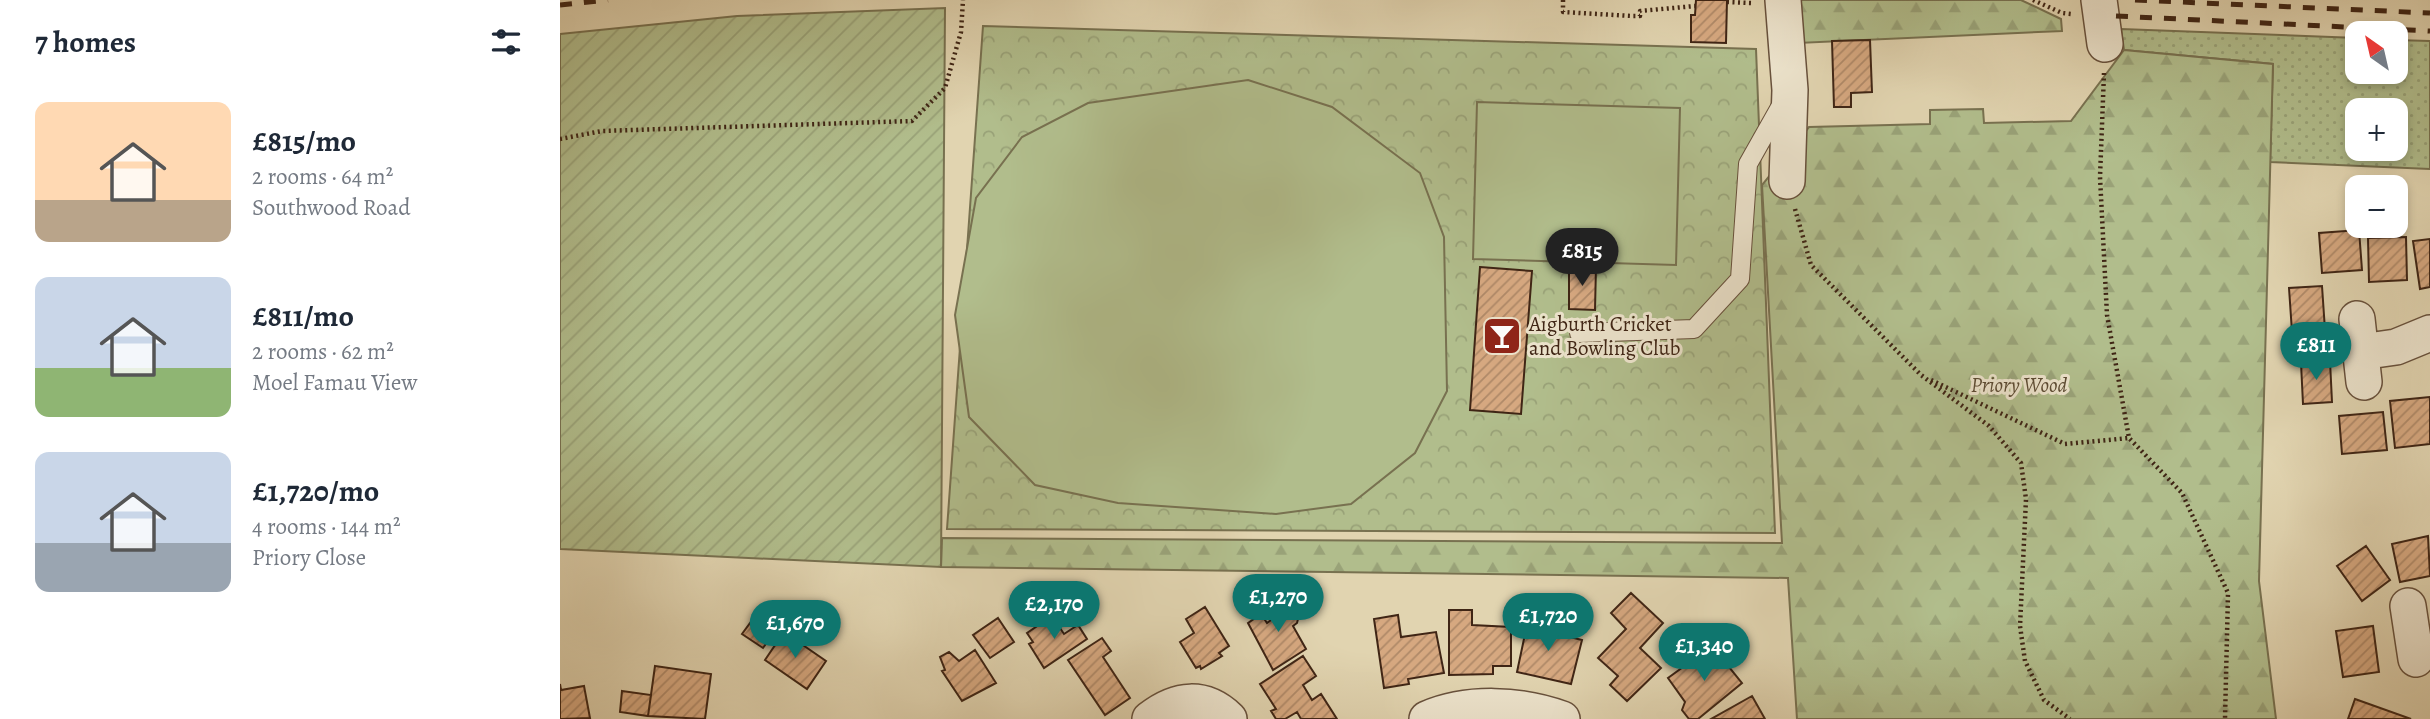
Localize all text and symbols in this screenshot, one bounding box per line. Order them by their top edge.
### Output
north arrow [2345,21,2408,84]
map controls [2345,21,2408,238]
text: 7 homes [35,22,136,62]
icon: filters [487,23,525,61]
button: + [2345,98,2408,161]
text: £815/mo [252,121,356,161]
icon: home [91,130,175,214]
text: 2 rooms · 64 m² [252,161,393,192]
button: − [2345,175,2408,238]
text: Southwood Road [252,192,411,223]
pin: £815 [1541,229,1623,288]
text: £815 [1561,235,1603,266]
text: £811/mo [252,296,354,336]
icon: home [91,305,175,389]
place label: Aigburth Cricket and Bowling Club [1528,310,1681,362]
bar icon: Aigburth Cricket and Bowling Club [1481,315,1523,357]
pin: £811 [2275,322,2357,382]
text: £811 [2296,329,2336,360]
text: 2 rooms · 62 m² [252,336,394,367]
text: Moel Famau View [252,367,417,398]
park label: Priory Wood [1971,371,2068,399]
text: £1,720/mo [252,471,379,511]
icon: home [91,480,175,564]
text: 4 rooms · 144 m² [252,511,400,542]
text: Priory Close [252,542,366,573]
pin: £1,270 [1221,574,1335,634]
text: £1,270 [1249,581,1307,612]
pin: £2,170 [997,582,1111,641]
text: £2,170 [1025,588,1083,619]
pin: £1,720 [1491,594,1605,653]
pin: £1,670 [738,600,852,660]
text: £1,720 [1519,600,1577,631]
text: £1,670 [766,607,824,638]
pin: £1,340 [1647,624,1761,683]
text: £1,340 [1675,630,1733,661]

